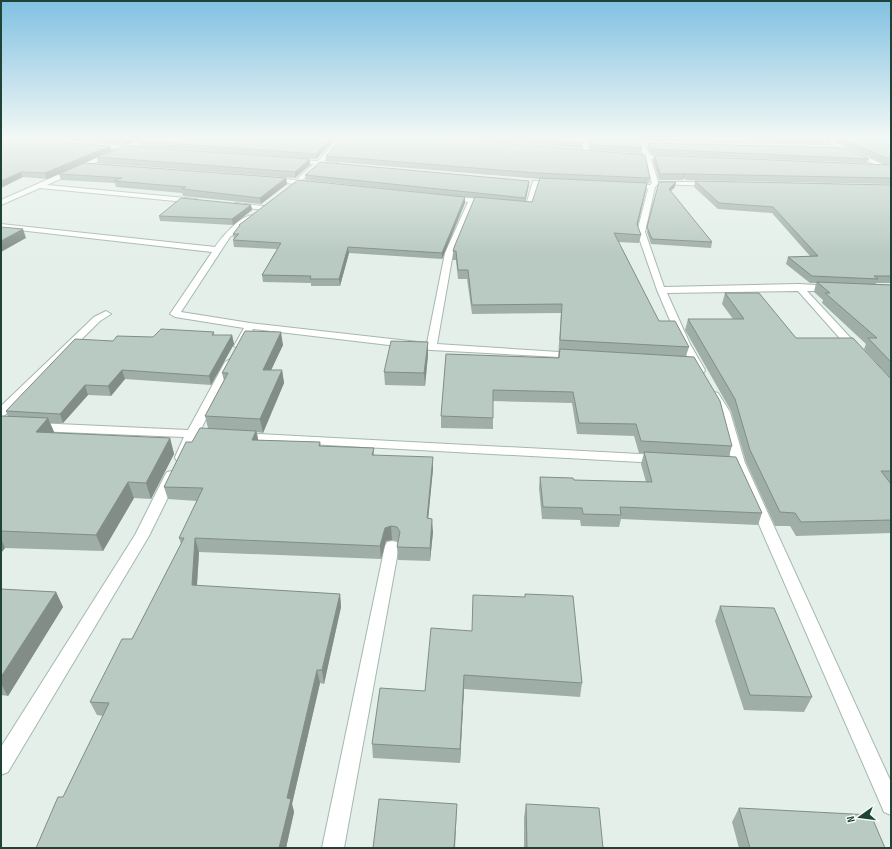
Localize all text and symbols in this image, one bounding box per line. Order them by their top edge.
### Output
north arrow [840,797,880,837]
text: N [844,815,858,824]

